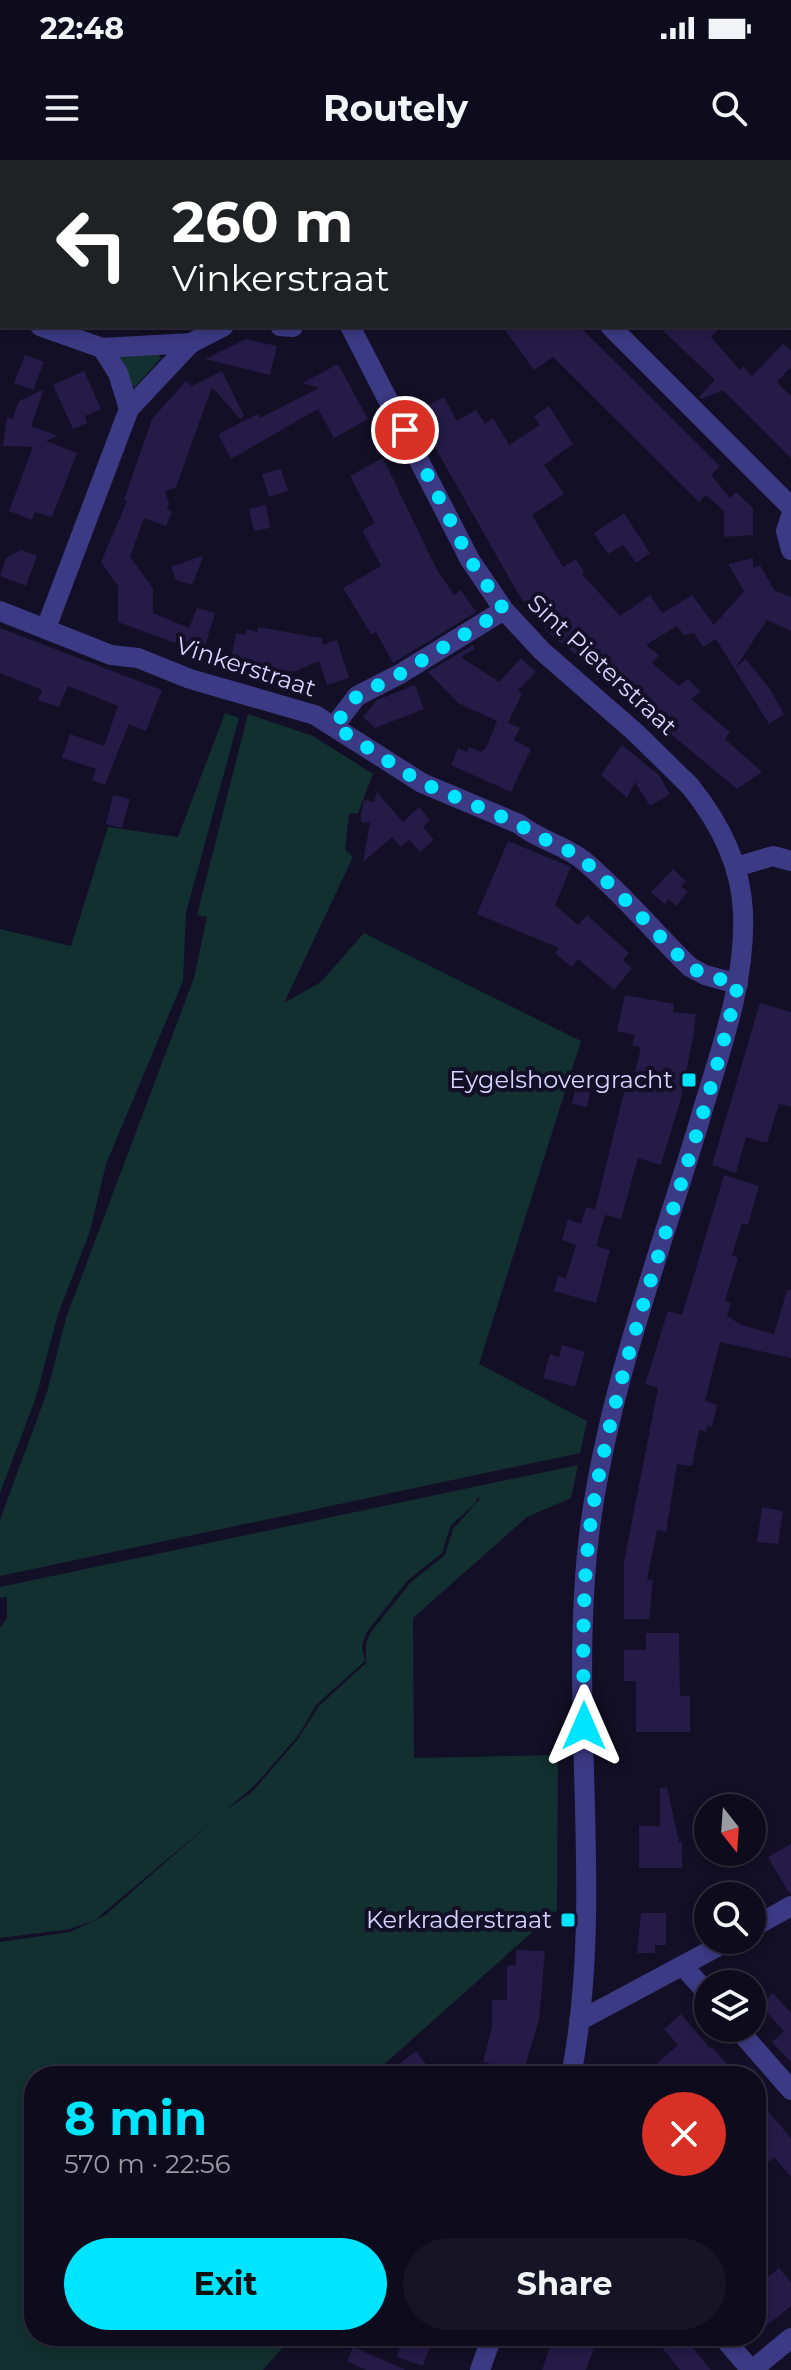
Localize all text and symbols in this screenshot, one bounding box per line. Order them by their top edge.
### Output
text: 22:48 [40,10,124,47]
icon: menu [40,86,84,130]
text: Routely [323,86,468,130]
icon: search [707,86,751,130]
text: 260 m [172,188,353,256]
icon: left [40,192,144,296]
text: Vinkerstraat [172,256,390,300]
pin [371,396,439,464]
icon: arrive [383,408,427,452]
street label: Sint Pieterstraat [522,588,683,741]
street label: Vinkerstraat [173,630,320,703]
place label: Eygelshovergracht [449,1065,673,1094]
marker: Eygelshovergracht [680,1071,698,1089]
position arrow [542,1684,626,1768]
north arrow [694,1794,766,1866]
map controls [694,1794,766,2042]
button: search [694,1882,766,1954]
place label: Kerkraderstraat [366,1905,552,1934]
marker: Kerkraderstraat [559,1911,577,1929]
button: layers [694,1970,766,2042]
text: 8 min [64,2089,207,2147]
button: close [642,2092,726,2176]
text: 570 m · 22:56 [64,2148,231,2180]
button: Exit [64,2238,387,2330]
button: Share [403,2238,726,2330]

